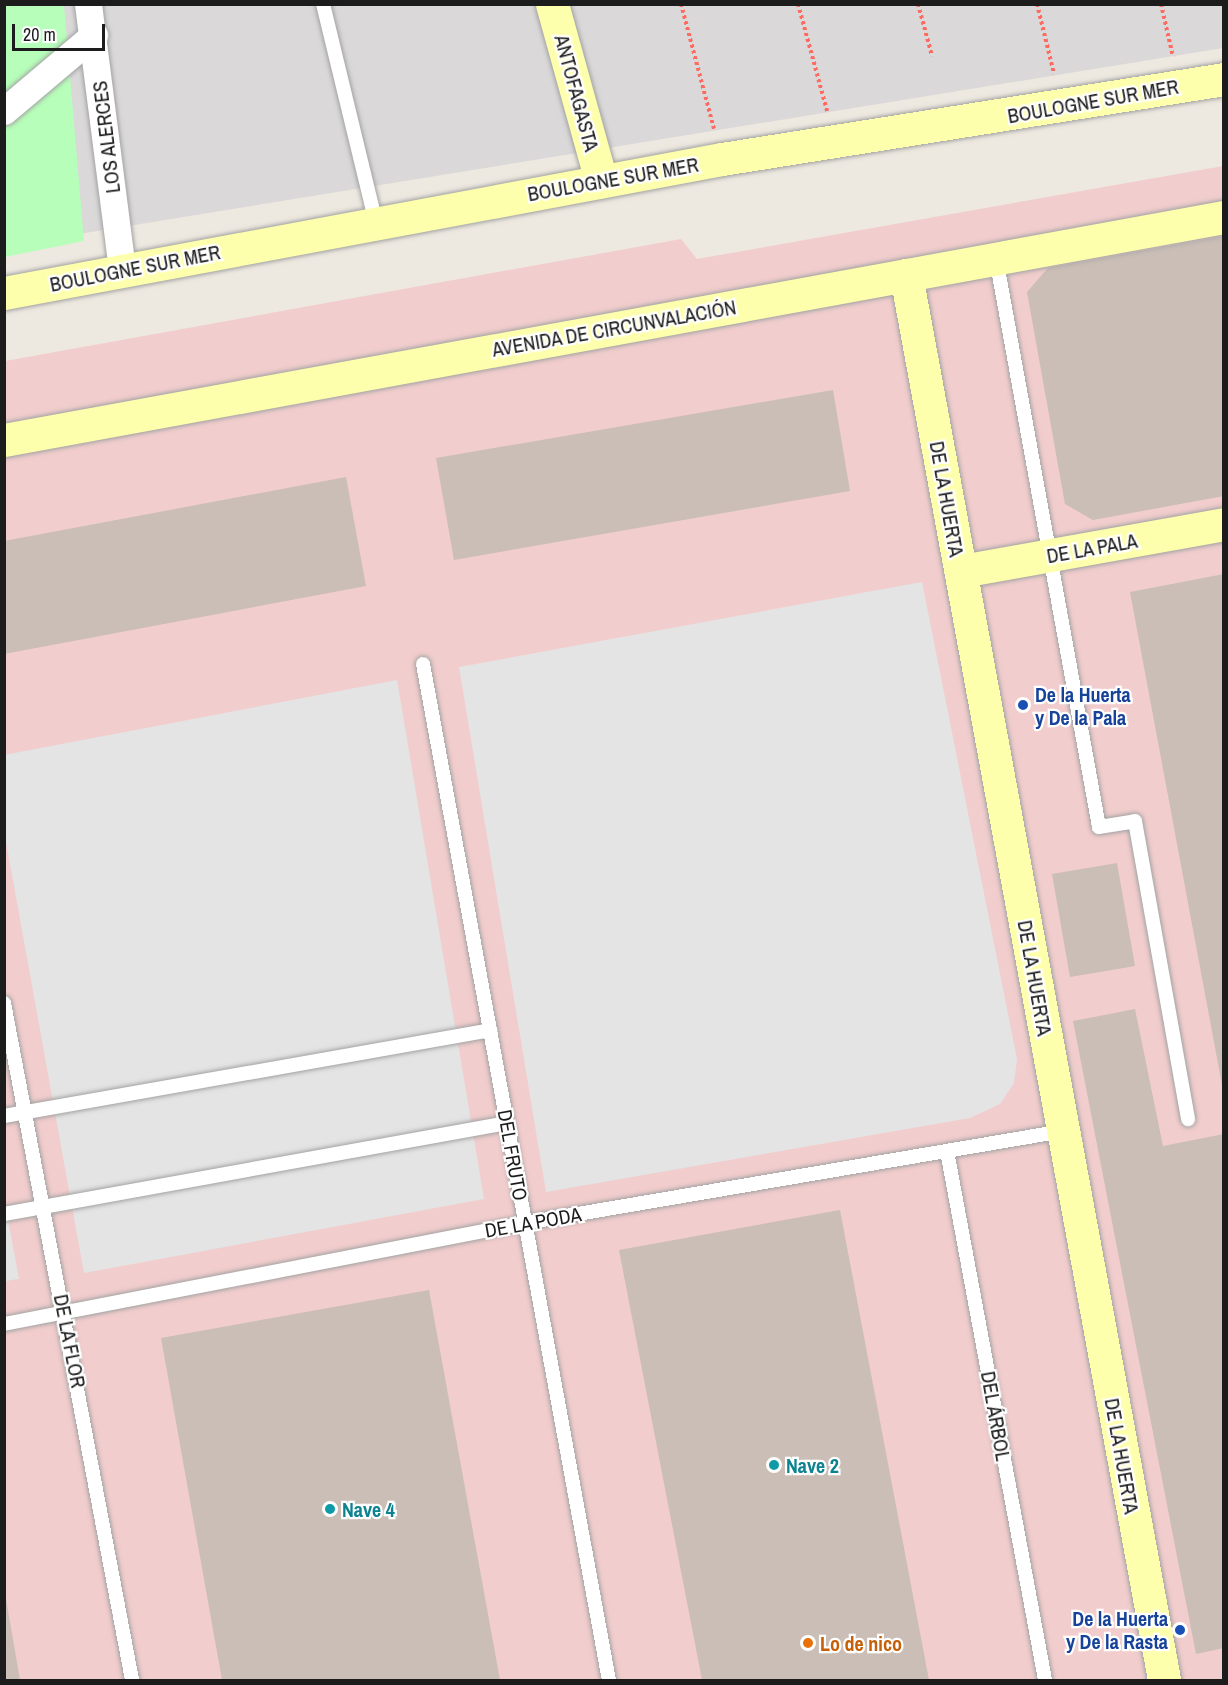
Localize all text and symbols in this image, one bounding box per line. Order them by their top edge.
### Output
scale bar [15,12,108,50]
text: 20 m [23,22,56,47]
street label: ANTOFAGASTA [550,32,604,154]
street label: BOULOGNE SUR MER [1006,74,1180,128]
street label: LOS ALERCES [87,79,125,195]
street label: BOULOGNE SUR MER [526,152,700,206]
street label: BOULOGNE SUR MER [48,240,222,296]
street label: AVENIDA DE CIRCUNVALACIÓN [490,295,738,361]
street label: DE LA HUERTA [925,439,969,559]
street label: DE LA PALA [1044,528,1140,568]
place label: De la Huerta y De la Pala [1035,682,1131,729]
marker: De la Huerta y De la Pala [1016,698,1030,712]
street label: DE LA HUERTA [1013,918,1057,1038]
street label: DEL FRUTO [493,1107,533,1203]
street label: DE LA PODA [482,1202,584,1242]
street label: DE LA FLOR [49,1292,91,1390]
street label: DEL ÁRBOL [976,1369,1016,1463]
street label: DE LA HUERTA [1100,1396,1144,1516]
place label: Nave 2 [786,1453,839,1477]
marker: Nave 2 [767,1458,781,1472]
place label: Nave 4 [342,1497,395,1521]
marker: Nave 4 [323,1502,337,1516]
place label: De la Huerta y De la Rasta [1066,1606,1168,1653]
marker: De la Huerta y De la Rasta [1173,1623,1187,1637]
place label: Lo de nico [820,1631,902,1655]
marker: Lo de nico [801,1636,815,1650]

